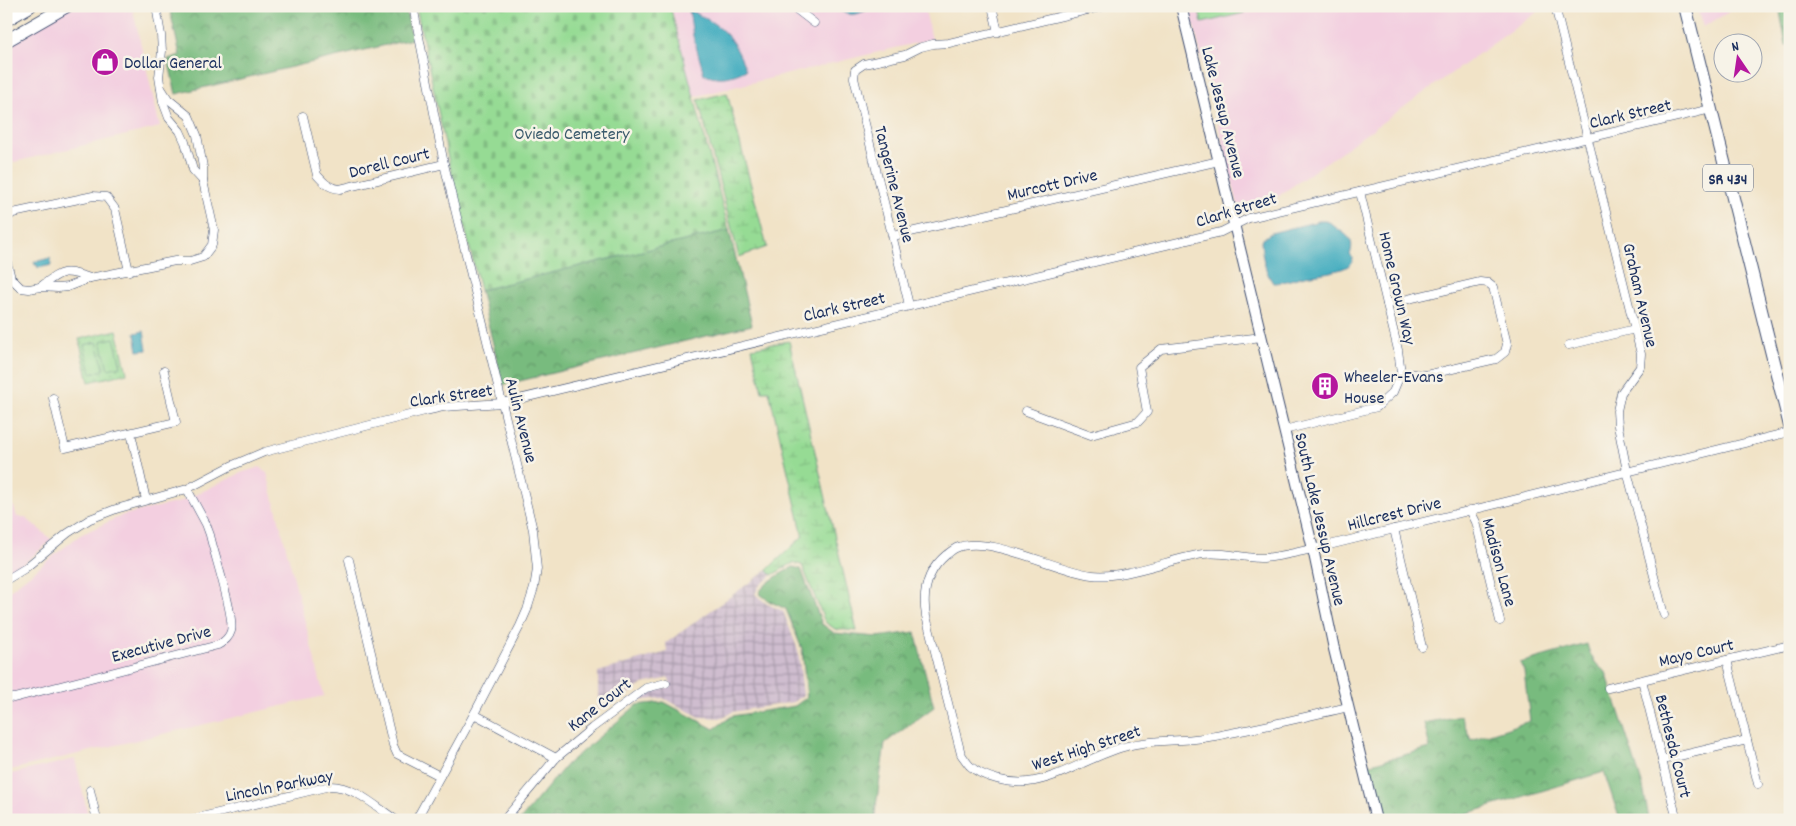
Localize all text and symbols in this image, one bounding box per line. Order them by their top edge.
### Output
north arrow [1714,32,1764,82]
text: N [1730,37,1741,58]
street label: Lake Jessup Avenue [1193,44,1250,181]
shop icon: Dollar General [90,47,120,77]
place label: Dollar General [124,52,222,77]
street label: Clark Street [1587,94,1674,137]
park label: Oviedo Cemetery [514,123,630,148]
street label: Tangerine Avenue [866,124,919,246]
street label: Dorell Court [347,142,433,187]
street label: Murcott Drive [1005,164,1100,209]
road number: SR 434 [1703,164,1753,192]
street label: Clark Street [1193,187,1281,236]
street label: Home Grown Way [1370,229,1421,348]
street label: Graham Avenue [1614,241,1663,350]
street label: Clark Street [801,287,888,330]
place label: Wheeler-Evans House [1344,366,1443,412]
building icon: Wheeler-Evans House [1310,371,1340,401]
street label: Aulin Avenue [497,375,542,466]
street label: Clark Street [408,379,495,416]
street label: South Lake Jessup Avenue [1286,431,1351,609]
street label: Hillcrest Drive [1345,492,1444,539]
street label: Madison Lane [1474,516,1521,610]
street label: Executive Drive [109,620,214,671]
street label: Mayo Court [1657,634,1737,675]
street label: Kane Court [563,673,638,739]
street label: Bethesda Court [1647,692,1697,801]
street label: West High Street [1029,720,1145,779]
street label: Lincoln Parkway [224,765,336,810]

